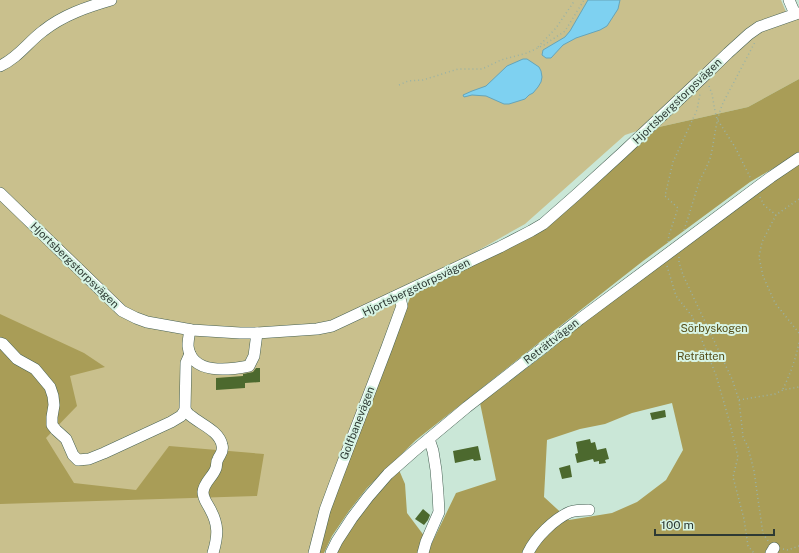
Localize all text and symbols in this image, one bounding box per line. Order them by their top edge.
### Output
street label: Hjortsbergstorpsvägen [630,56,724,146]
street label: Hjortsbergstorpsvägen [28,220,122,310]
street label: Hjortsbergstorpsvägen [360,256,472,318]
street label: Reträttvägen [521,316,581,366]
park label: Sörbyskogen [680,322,748,334]
park label: Reträtten [677,350,725,362]
street label: Golfbanevägen [338,385,376,461]
scale bar [655,511,774,537]
text: 100 m [661,518,694,532]

